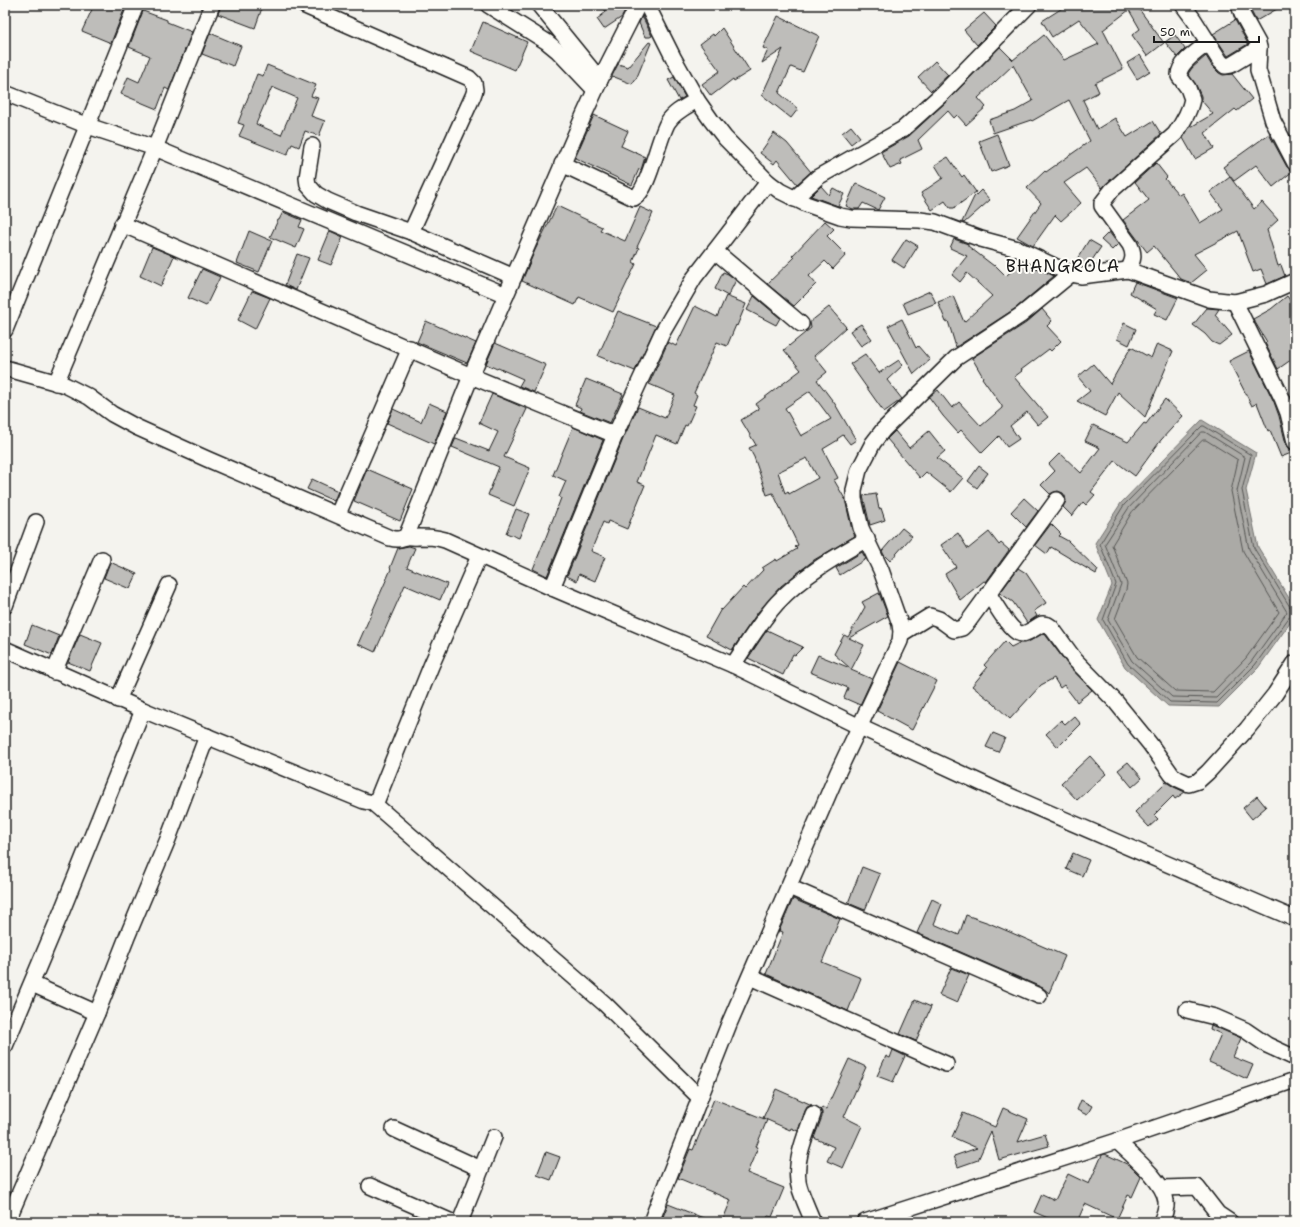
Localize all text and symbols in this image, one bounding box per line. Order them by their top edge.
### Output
scale bar [1154,18,1259,44]
text: 50 m [1160,24,1190,40]
district label: BHANGROLA [1006,255,1120,277]

